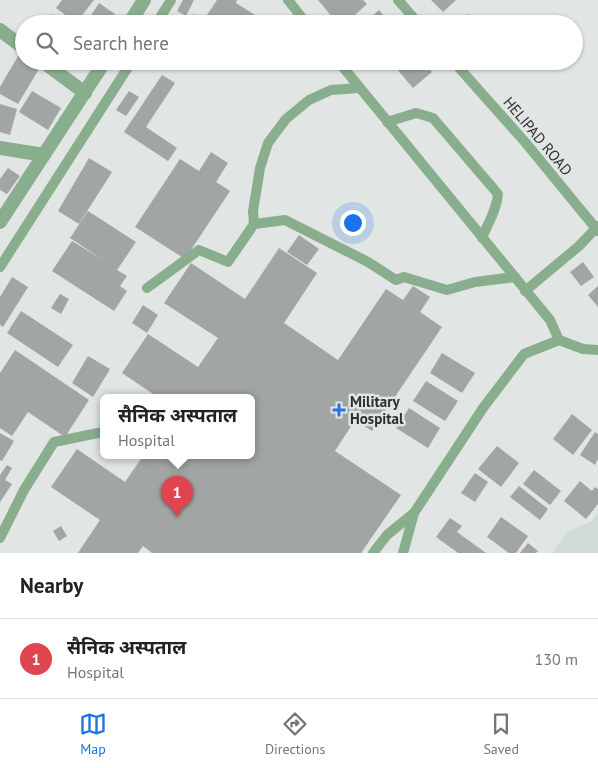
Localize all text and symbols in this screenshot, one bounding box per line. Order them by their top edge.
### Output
search box [15,15,583,70]
icon: search [33,29,61,57]
text: Search here [73,31,169,55]
street label: HELIPAD ROAD [500,93,576,179]
your location [340,210,366,236]
place label: Military Hospital [350,392,404,428]
popup [100,394,255,459]
text: सैनिक अस्पताल [118,403,237,427]
marker: Military Hospital [332,403,346,417]
text: Hospital [118,430,175,450]
pin: 1 [161,476,193,517]
text: Nearby [20,572,83,599]
text: सैनिक अस्पताल [67,635,186,659]
text: 1 [31,649,41,669]
text: 130 m [535,649,578,669]
text: Hospital [67,662,124,682]
tab: Map [79,710,107,758]
tab: Directions [265,710,325,758]
tab: Saved [483,710,519,758]

